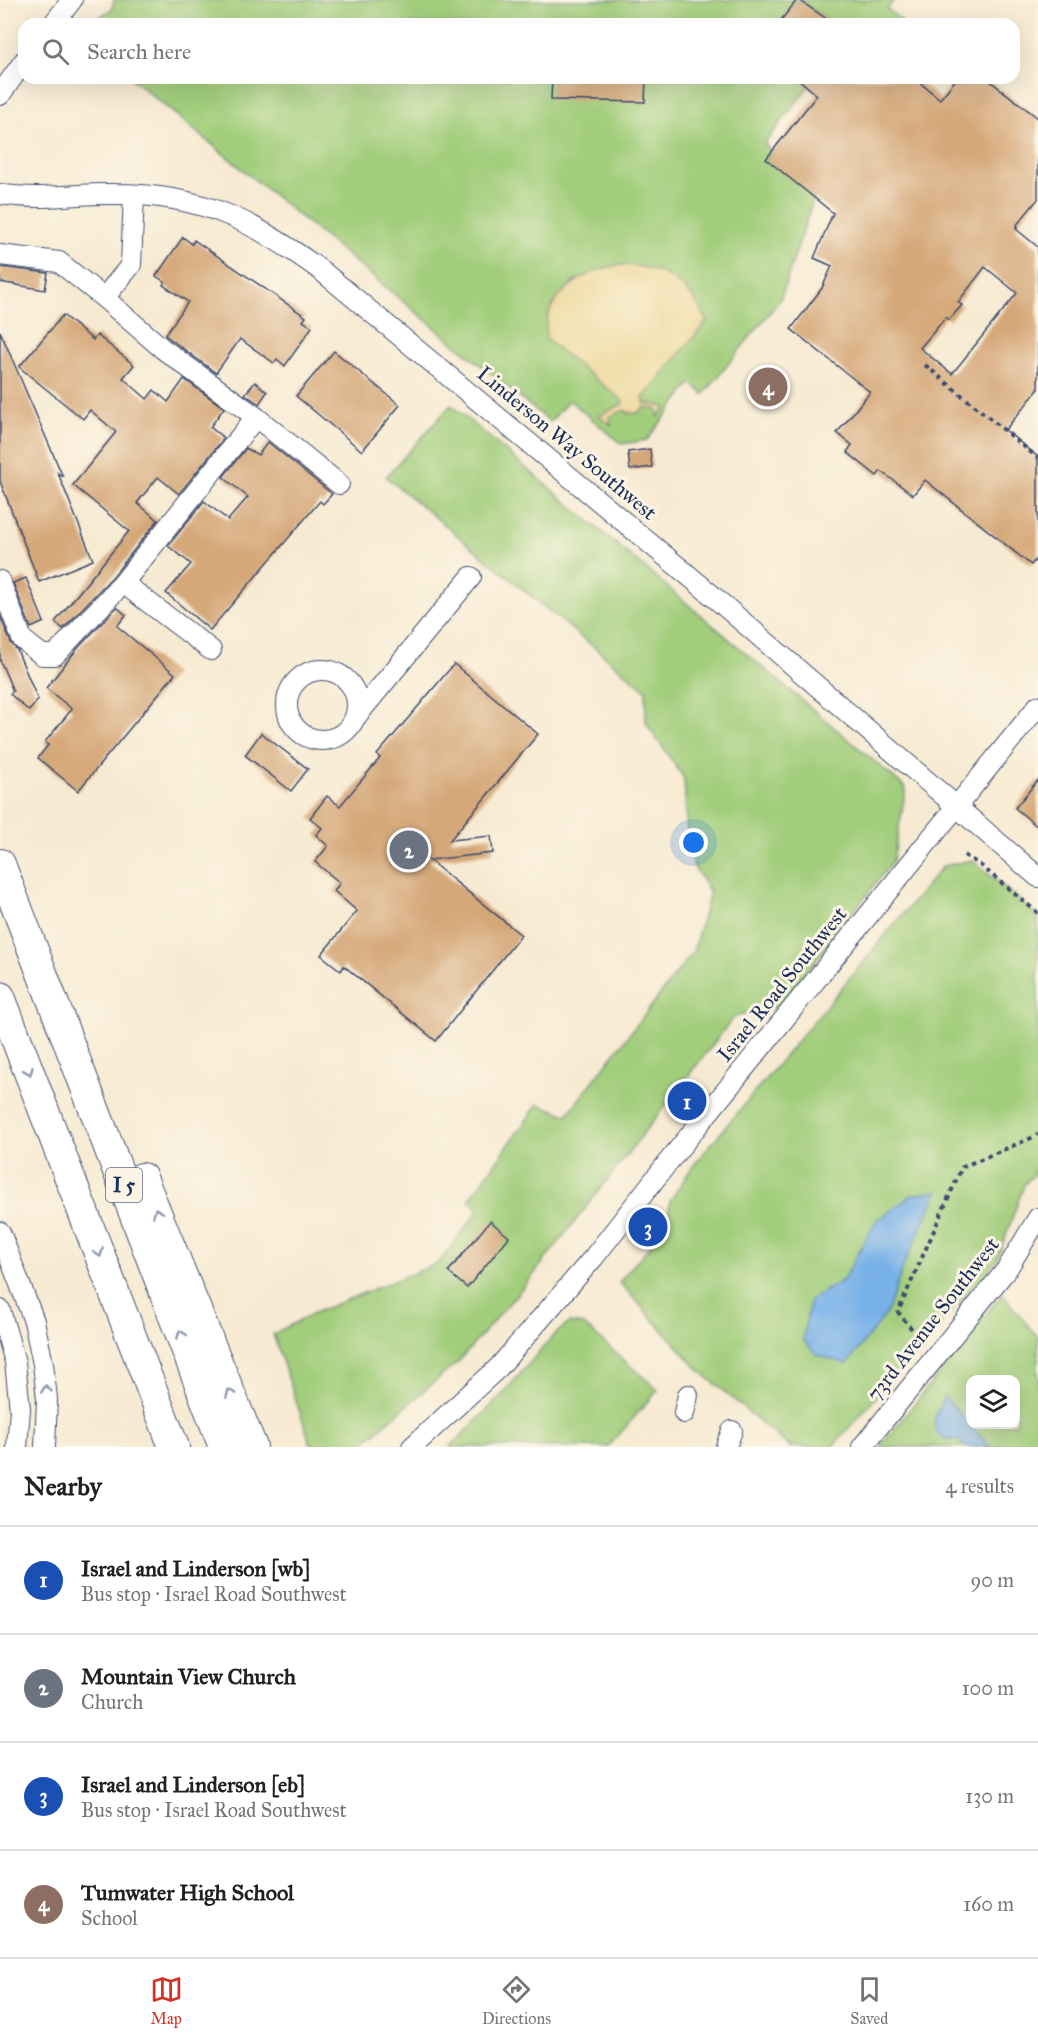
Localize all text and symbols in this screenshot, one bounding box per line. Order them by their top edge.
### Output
search box [18,18,1020,84]
icon: search [39,35,72,68]
text: Search here [87,38,191,65]
street label: Linderson Way Southwest [472,360,662,526]
pin: 4 [748,364,788,410]
pin: 2 [390,828,428,872]
your location [679,828,708,857]
street label: Israel Road Southwest [712,901,853,1067]
one-way arrow [21,1065,34,1076]
pin: 1 [668,1078,706,1124]
road number: I 5 [106,1168,142,1202]
pin: 3 [628,1204,668,1250]
one-way arrow [152,1208,164,1219]
street label: 73rd Avenue Southwest [861,1232,1005,1406]
one-way arrow [92,1247,104,1258]
one-way arrow [176,1329,188,1340]
map controls [966,1375,1020,1429]
button: layers [966,1375,1020,1429]
one-way arrow [40,1384,53,1393]
one-way arrow [225,1388,237,1399]
text: Nearby [24,1470,102,1502]
text: 4 results [945,1474,1014,1498]
text: Israel and Linderson [wb] [81,1555,310,1582]
text: 1 [40,1568,47,1592]
text: 90 m [971,1568,1014,1592]
text: Bus stop · Israel Road Southwest [81,1582,347,1606]
text: Mountain View Church [81,1663,296,1690]
text: 2 [39,1676,48,1700]
text: 100 m [962,1676,1014,1700]
text: Church [81,1690,143,1714]
text: Israel and Linderson [eb] [81,1771,305,1798]
text: 3 [40,1784,48,1808]
text: 130 m [965,1784,1014,1808]
text: Bus stop · Israel Road Southwest [81,1798,347,1822]
text: Tumwater High School [81,1879,294,1906]
text: 4 [38,1892,49,1916]
text: 160 m [963,1892,1014,1916]
text: School [81,1906,138,1930]
tab: Map [150,1973,183,2028]
tab: Directions [482,1973,551,2028]
tab: Saved [850,1973,888,2028]

